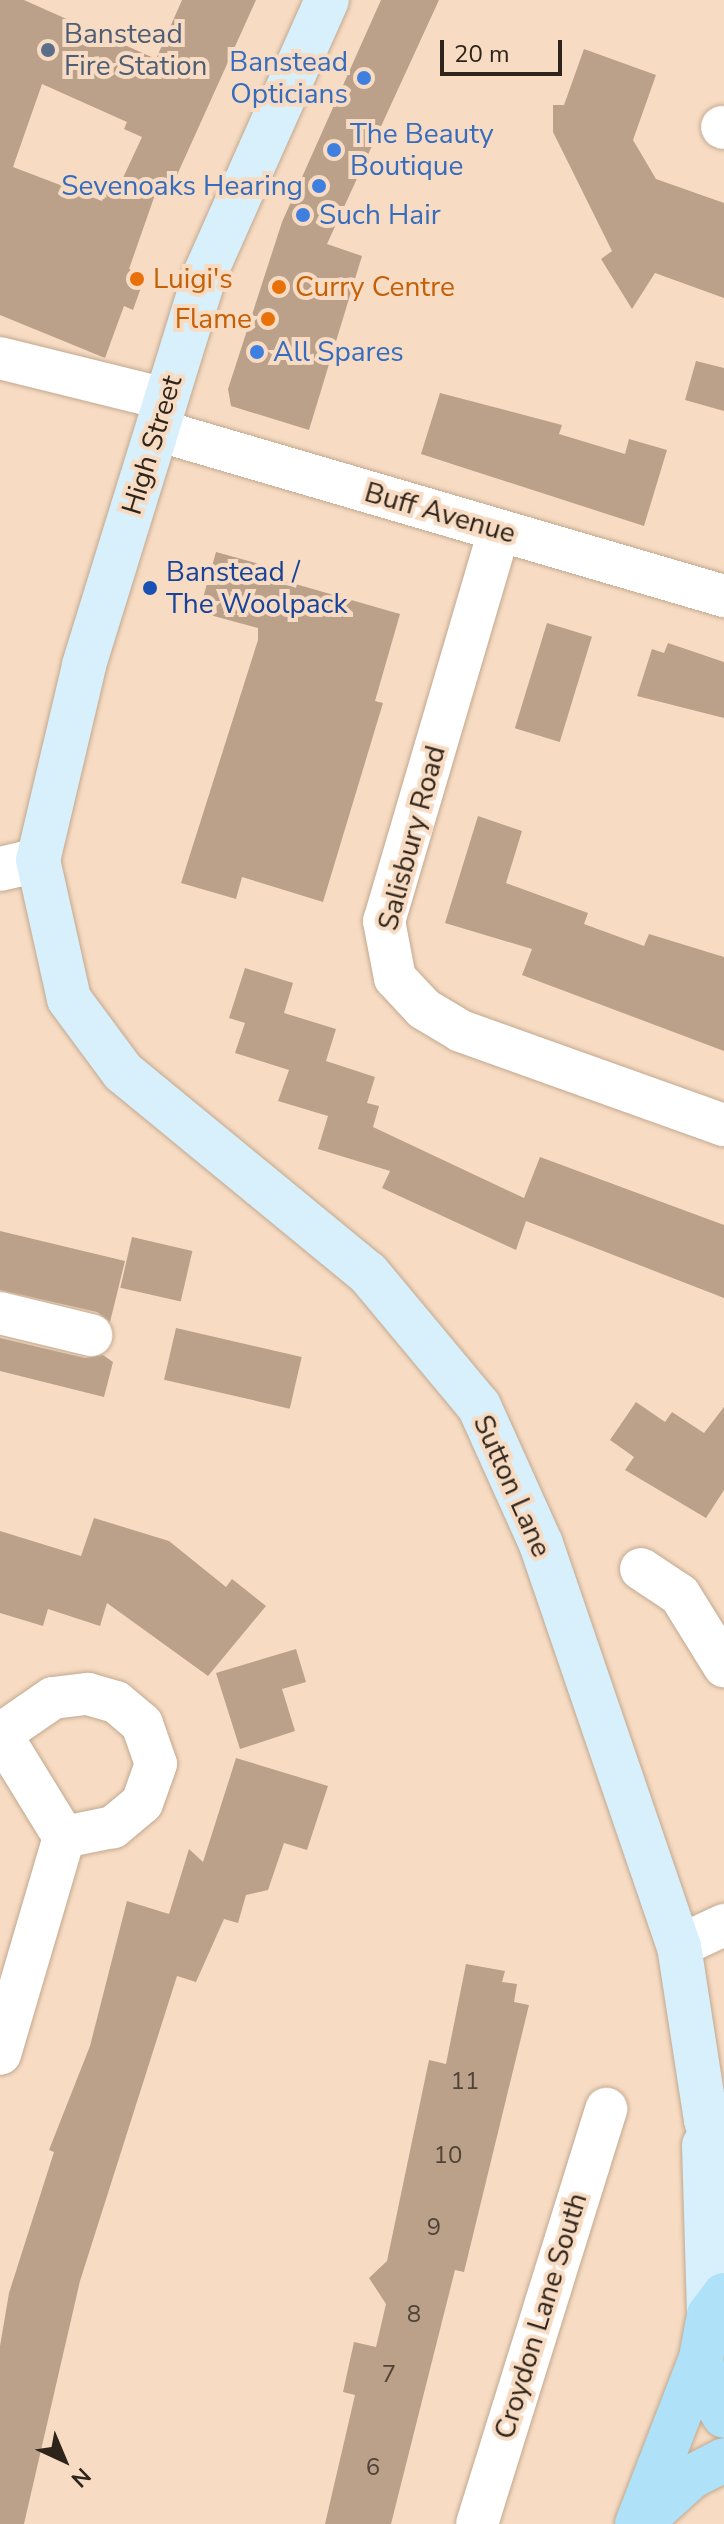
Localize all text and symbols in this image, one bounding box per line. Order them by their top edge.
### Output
place label: Banstead Fire Station [64,17,207,83]
scale bar [444,24,566,74]
text: 20 m [454,38,510,70]
marker: Banstead Fire Station [39,41,57,59]
place label: Banstead Opticians [229,45,348,111]
marker: Banstead Opticians [355,69,373,87]
place label: The Beauty Boutique [350,117,494,183]
marker: The Beauty Boutique [325,141,343,159]
place label: Sevenoaks Hearing [61,169,303,203]
marker: Sevenoaks Hearing [310,177,328,195]
place label: Such Hair [319,198,441,232]
marker: Such Hair [294,206,312,224]
place label: Luigi's [153,262,233,296]
marker: Luigi's [128,270,146,288]
place label: Curry Centre [295,270,455,304]
marker: Curry Centre [270,278,288,296]
place label: Flame [175,302,252,336]
marker: Flame [259,310,277,328]
place label: All Spares [273,335,404,369]
marker: All Spares [248,343,266,361]
street label: High Street [115,371,189,519]
street label: Buff Avenue [361,475,519,551]
place label: Banstead / The Woolpack [166,555,348,621]
marker: Banstead / The Woolpack [141,579,159,597]
street label: Salisbury Road [371,742,453,934]
street label: Sutton Lane [466,1410,558,1562]
house number: 11 [451,2068,479,2096]
house number: 10 [434,2142,462,2170]
street label: Croydon Lane South [488,2189,594,2443]
house number: 9 [427,2214,441,2242]
house number: 8 [407,2301,421,2329]
house number: 7 [382,2361,396,2389]
north arrow [24,2420,104,2500]
house number: 6 [366,2454,380,2482]
text: N [64,2461,97,2494]

